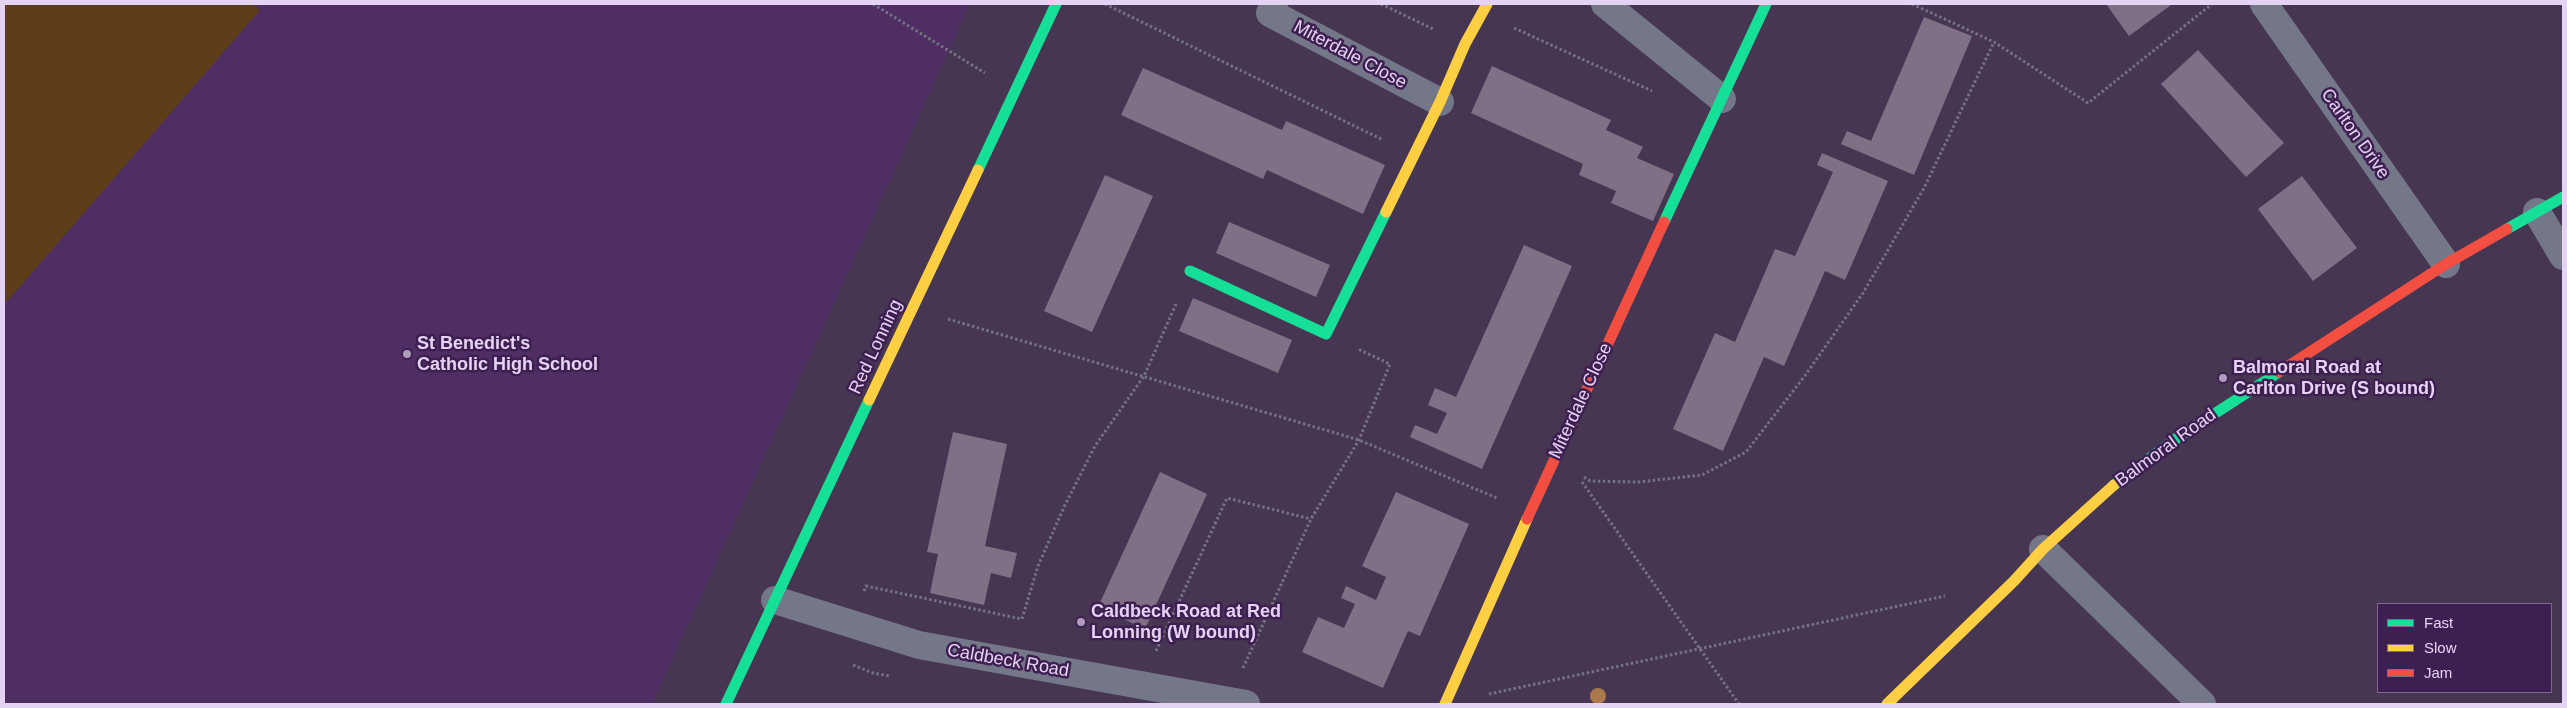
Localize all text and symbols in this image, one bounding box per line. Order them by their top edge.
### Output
street label: Miterdale Close [1290,16,1410,94]
street label: Carlton Drive [2316,85,2394,183]
street label: Red Lonning [845,296,907,398]
place label: St Benedict's Catholic High School [417,333,598,376]
street label: Miterdale Close [1545,340,1617,462]
marker: St Benedict's Catholic High School [401,348,413,360]
place label: Balmoral Road at Carlton Drive (S bound) [2233,357,2435,399]
marker: Balmoral Road at Carlton Drive (S bound) [2217,372,2229,384]
street label: Balmoral Road [2111,404,2221,492]
place label: Caldbeck Road at Red Lonning (W bound) [1091,601,1281,644]
legend [2377,603,2552,693]
text: Fast [2424,614,2453,631]
marker: Caldbeck Road at Red Lonning (W bound) [1075,616,1087,628]
text: Slow [2424,639,2457,656]
street label: Caldbeck Road [946,640,1070,682]
text: Jam [2424,664,2452,681]

